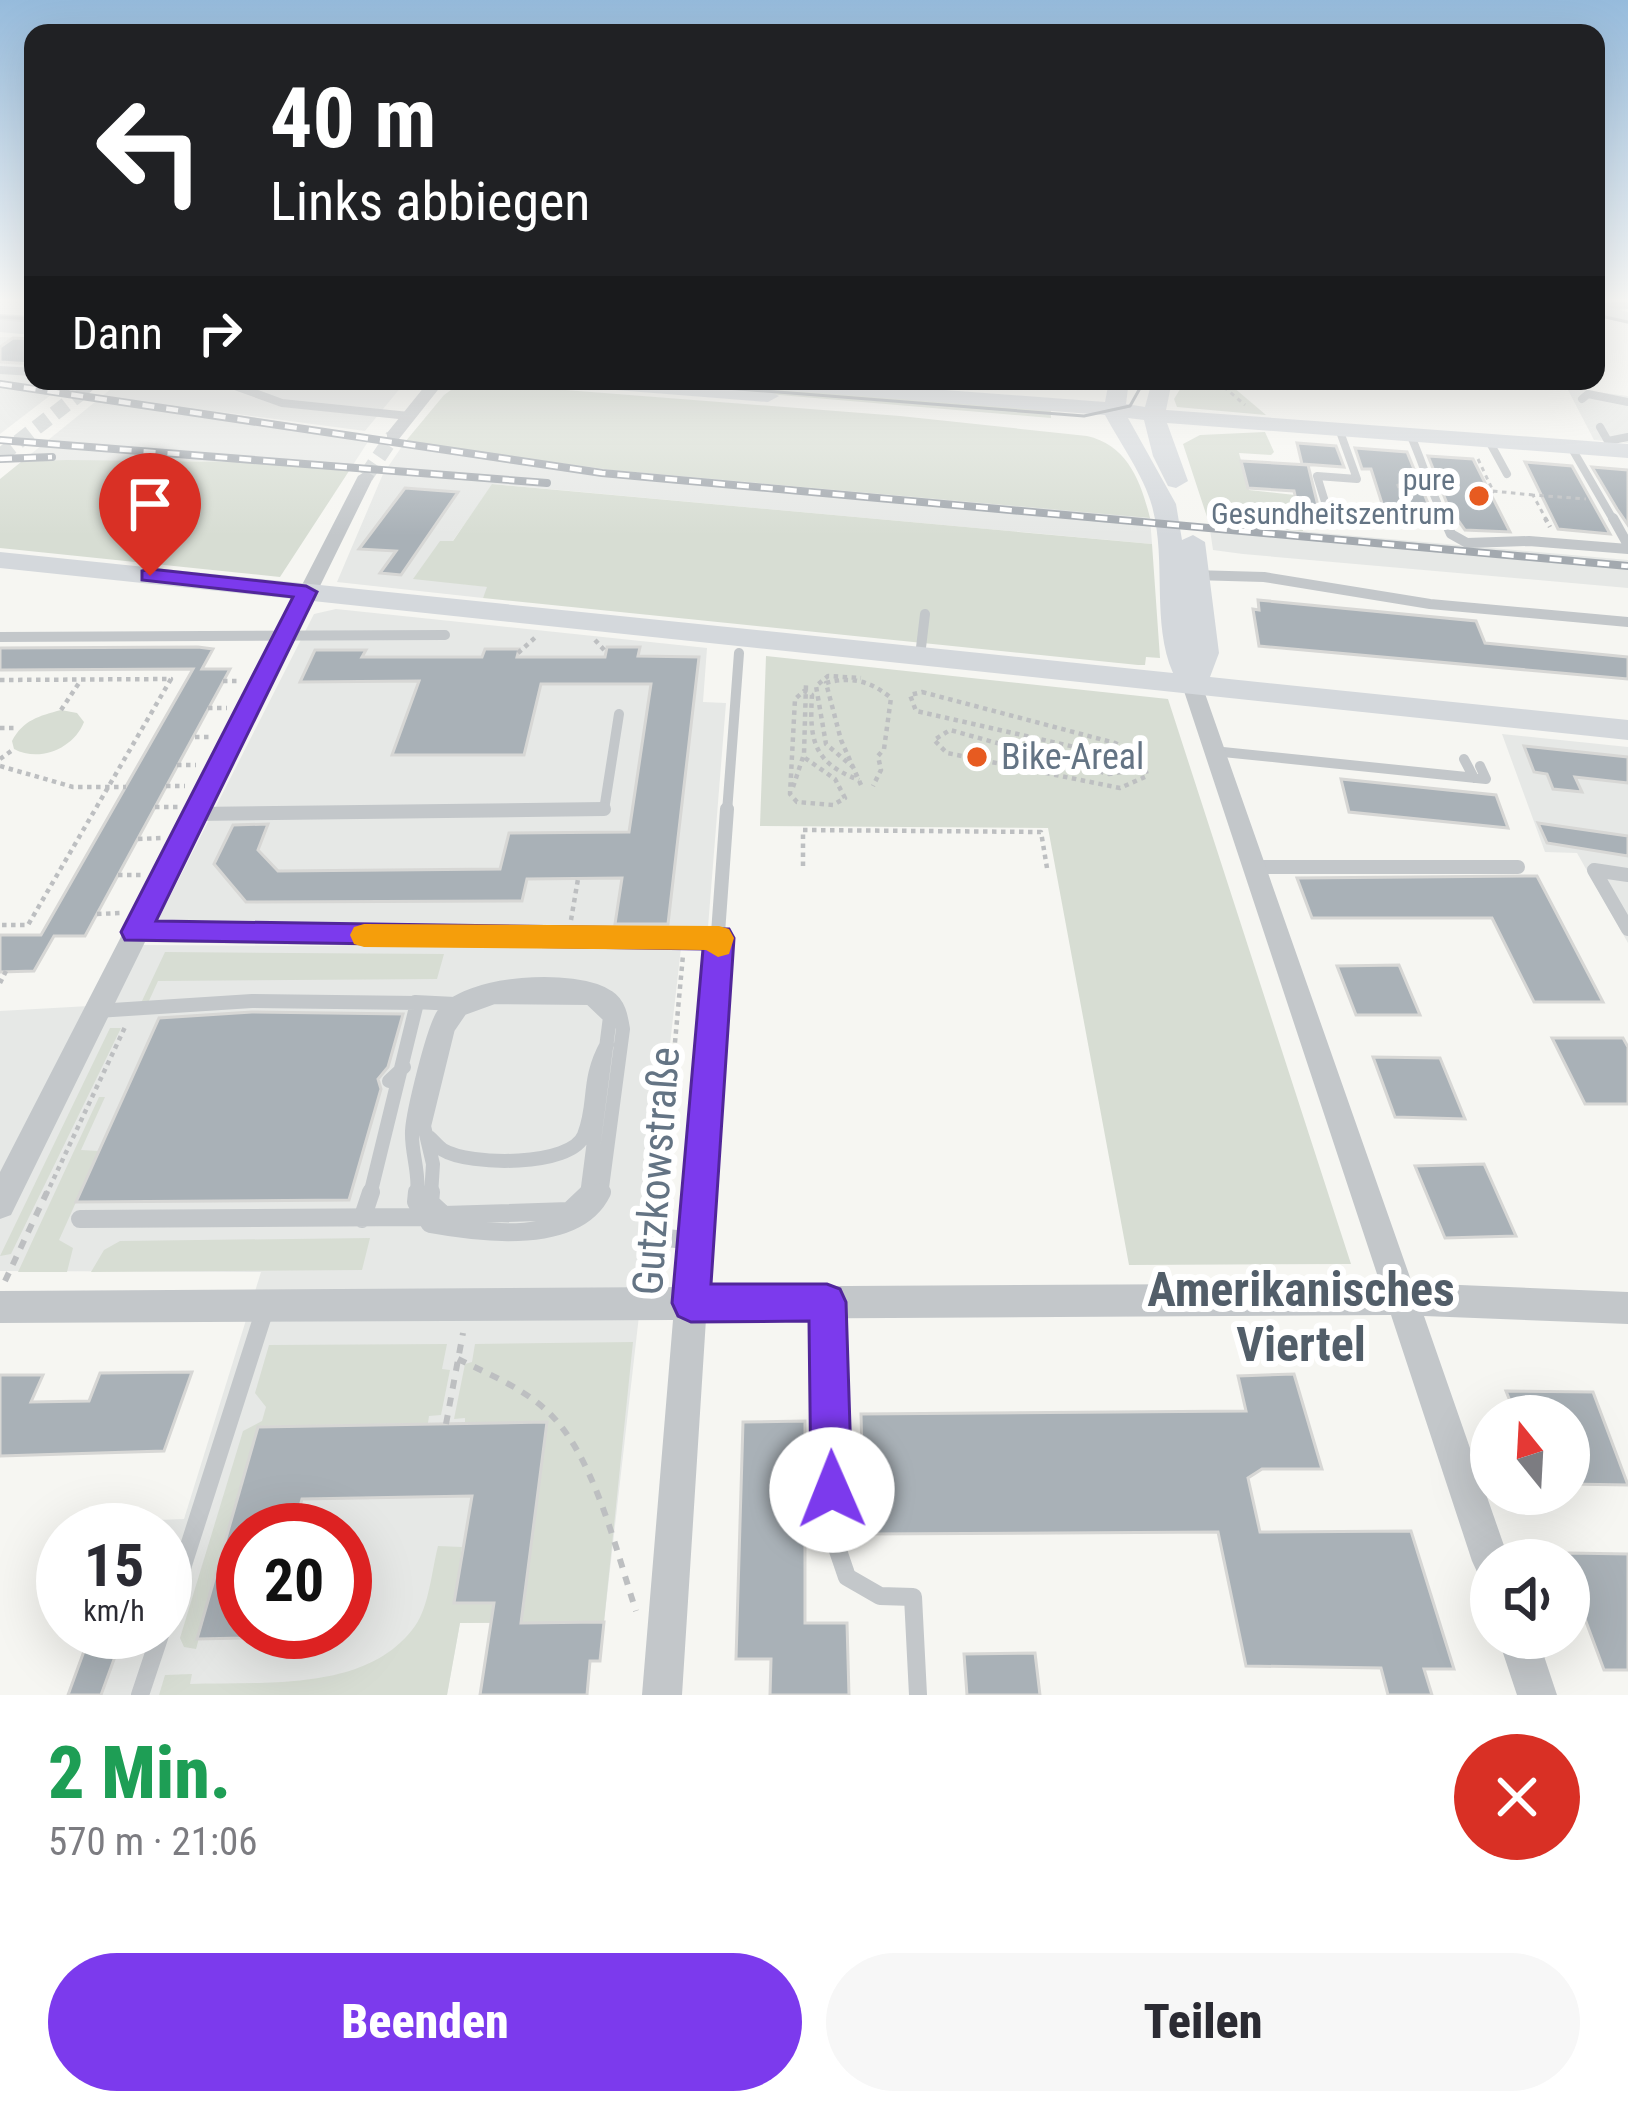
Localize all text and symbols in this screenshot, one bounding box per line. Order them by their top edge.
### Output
text: 40 m [270,69,437,168]
icon: left [72,72,228,228]
text: Links abbiegen [270,170,591,233]
icon: right [187,300,253,366]
text: Dann [72,307,163,360]
pin [99,453,201,576]
place label: pure Gesundheitszentrum [1211,462,1455,531]
icon: arrive [117,471,183,537]
marker: pure Gesundheitszentrum [1466,483,1492,509]
place label: Bike-Areal [1001,736,1144,778]
marker: Bike-Areal [964,744,990,770]
street label: Gutzkowstraße [623,1045,689,1297]
district label: Amerikanisches Viertel [1147,1261,1455,1373]
north arrow [1470,1395,1590,1515]
map controls [1470,1395,1590,1659]
position arrow [769,1427,895,1553]
speed limit sign: 20 [216,1503,372,1659]
text: 15 [84,1530,144,1601]
button: sound [1470,1539,1590,1659]
text: km/h [83,1593,145,1628]
text: 2 Min. [48,1731,231,1816]
button: close [1454,1734,1580,1860]
text: 570 m · 21:06 [48,1819,258,1865]
button: Beenden [48,1953,802,2091]
button: Teilen [826,1953,1580,2091]

